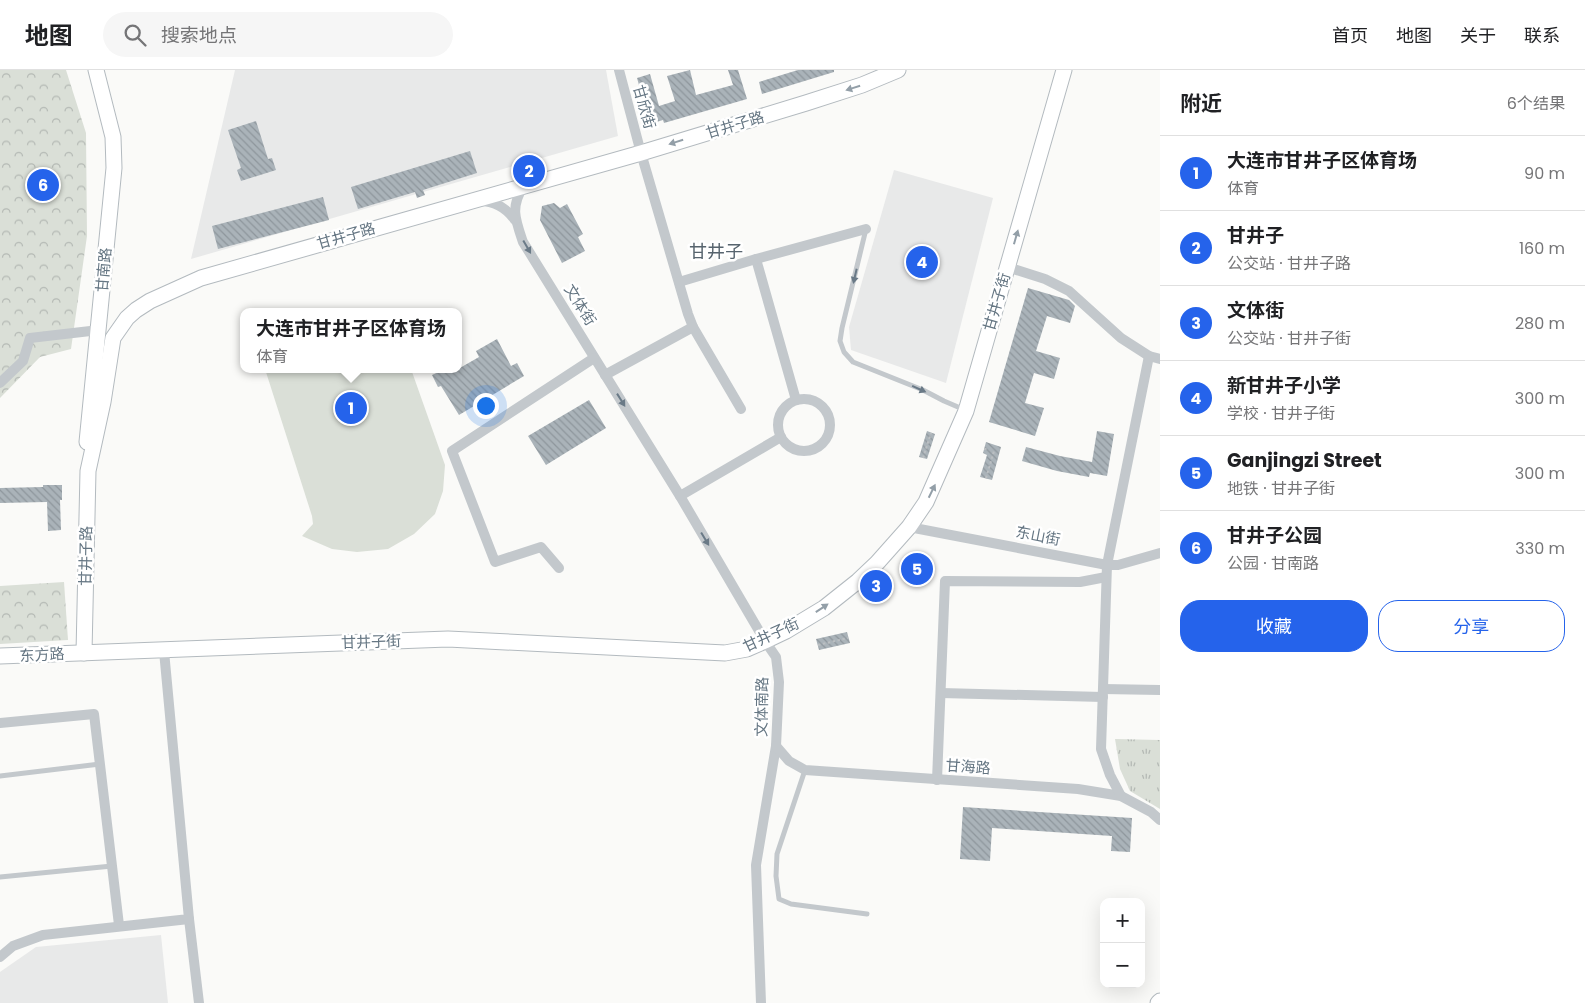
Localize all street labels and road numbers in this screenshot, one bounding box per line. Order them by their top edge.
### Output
street label: 甘欣街 [628,82,661,131]
street label: 甘井子路 [703,106,767,143]
street label: 甘井子路 [314,217,378,254]
street label: 甘南路 [91,247,116,293]
street label: 甘井子街 [978,270,1015,334]
street label: 文体街 [560,280,601,329]
street label: 东山街 [1014,521,1062,550]
street label: 甘井子路 [74,526,97,586]
street label: 甘井子街 [739,612,802,657]
street label: 甘井子街 [341,630,401,653]
street label: 东方路 [19,643,65,666]
street label: 文体南路 [750,677,773,737]
street label: 甘海路 [945,754,991,779]

